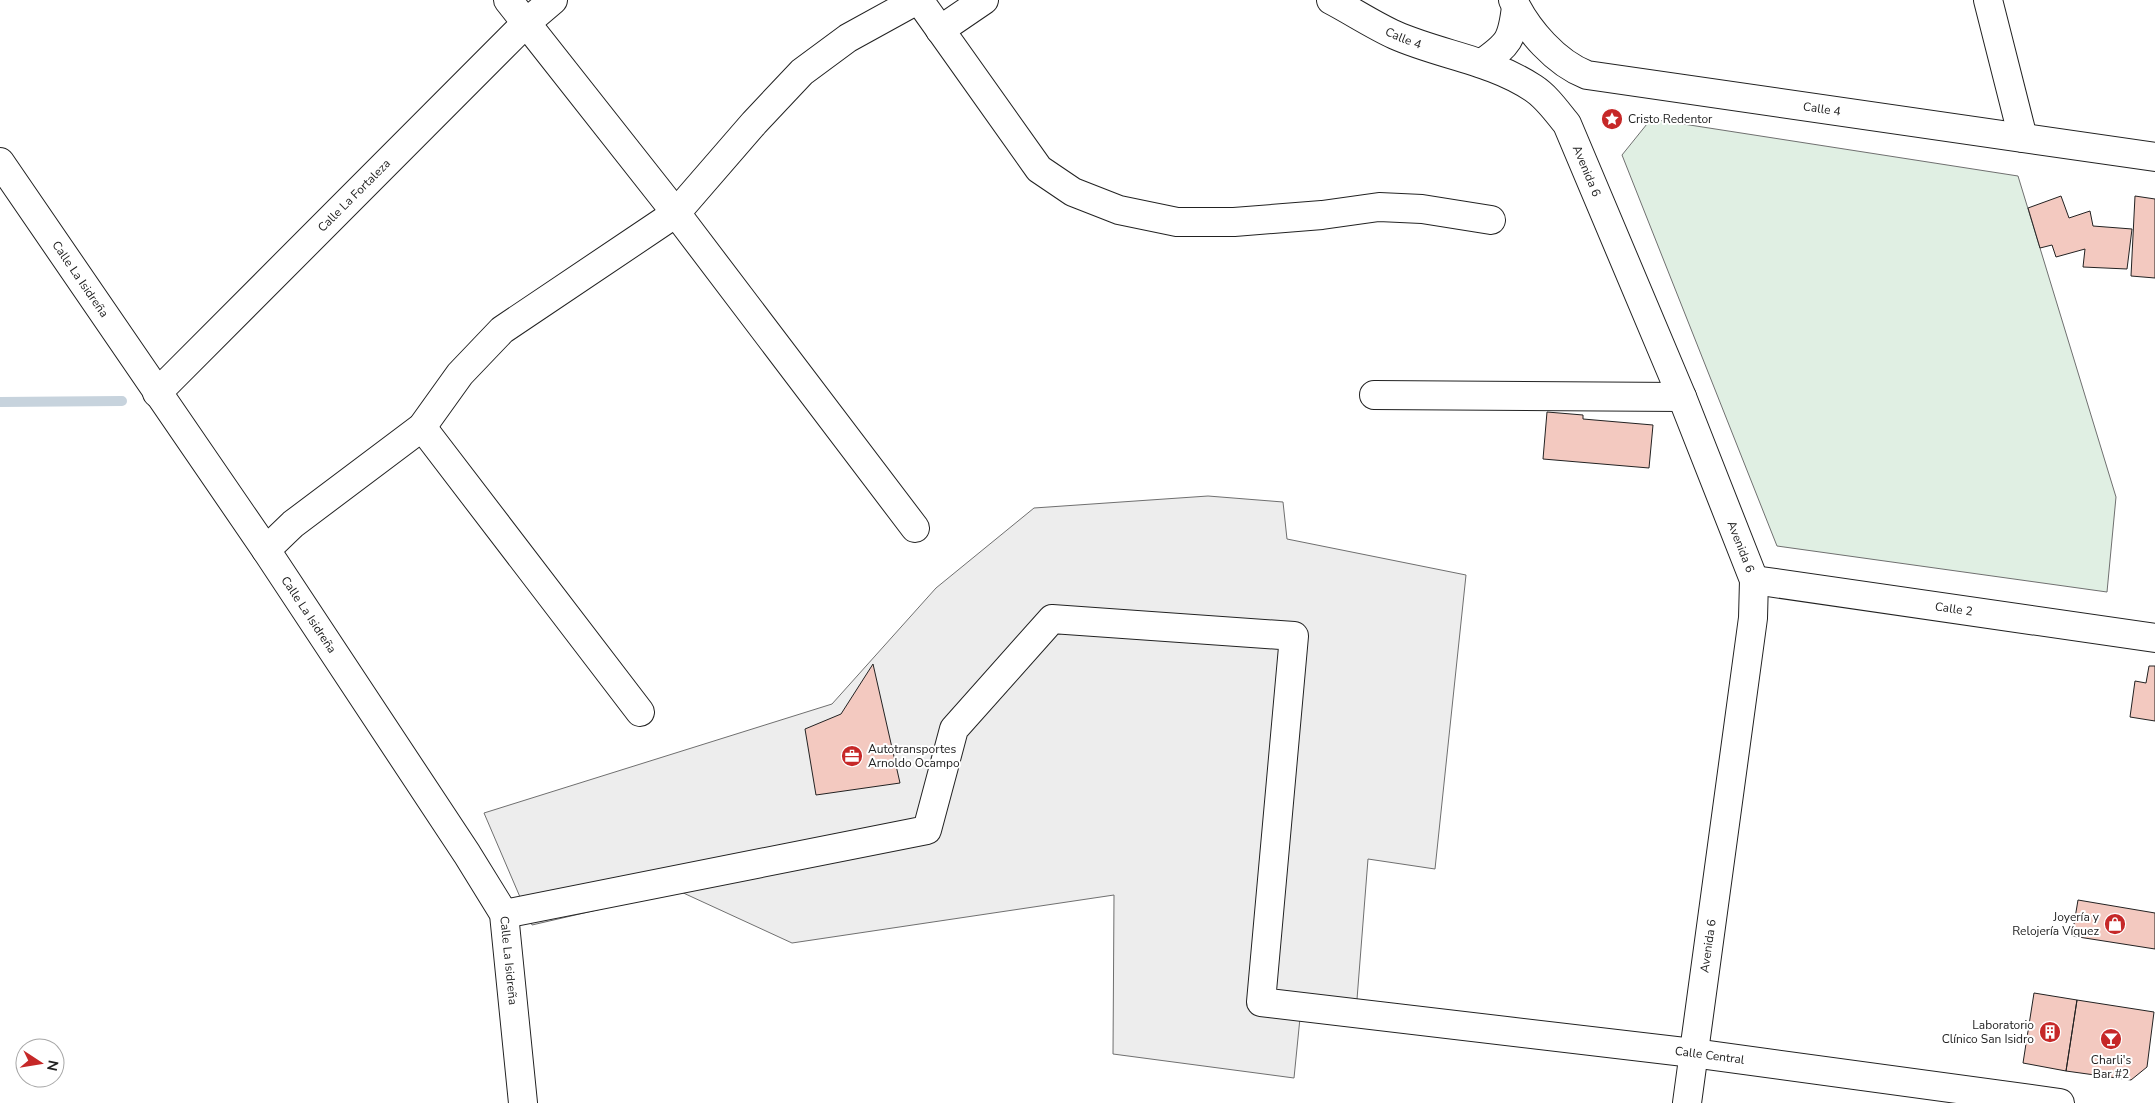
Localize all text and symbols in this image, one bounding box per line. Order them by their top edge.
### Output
street label: Calle 4 [1383,24,1424,53]
street label: Calle 4 [1802,98,1842,120]
place icon: Cristo Redentor [1600,107,1624,131]
place label: Cristo Redentor [1628,111,1713,127]
street label: Avenida 6 [1569,143,1605,199]
street label: Calle La Fortaleza [314,156,394,235]
street label: Calle La Isidreña [48,238,112,320]
street label: Avenida 6 [1724,518,1758,575]
street label: Calle La Isidreña [277,573,340,656]
street label: Calle 2 [1934,598,1974,620]
place label: Autotransportes Arnoldo Ocampo [868,741,960,771]
office icon: Autotransportes Arnoldo Ocampo [840,744,864,768]
place label: Joyería y Relojería Víquez [2012,909,2100,939]
shop icon: Joyería y Relojería Víquez [2103,912,2127,936]
street label: Calle La Isidreña [496,915,521,1006]
street label: Avenida 6 [1696,918,1720,974]
place label: Laboratorio Clínico San Isidro [1942,1017,2034,1047]
building icon: Laboratorio Clínico San Isidro [2038,1020,2062,1044]
bar icon: Charli's Bar #2 [2099,1027,2123,1051]
north arrow [15,1038,65,1088]
street label: Calle Central [1674,1043,1746,1068]
place label: Charli's Bar #2 [2091,1052,2131,1082]
text: N [42,1058,63,1073]

